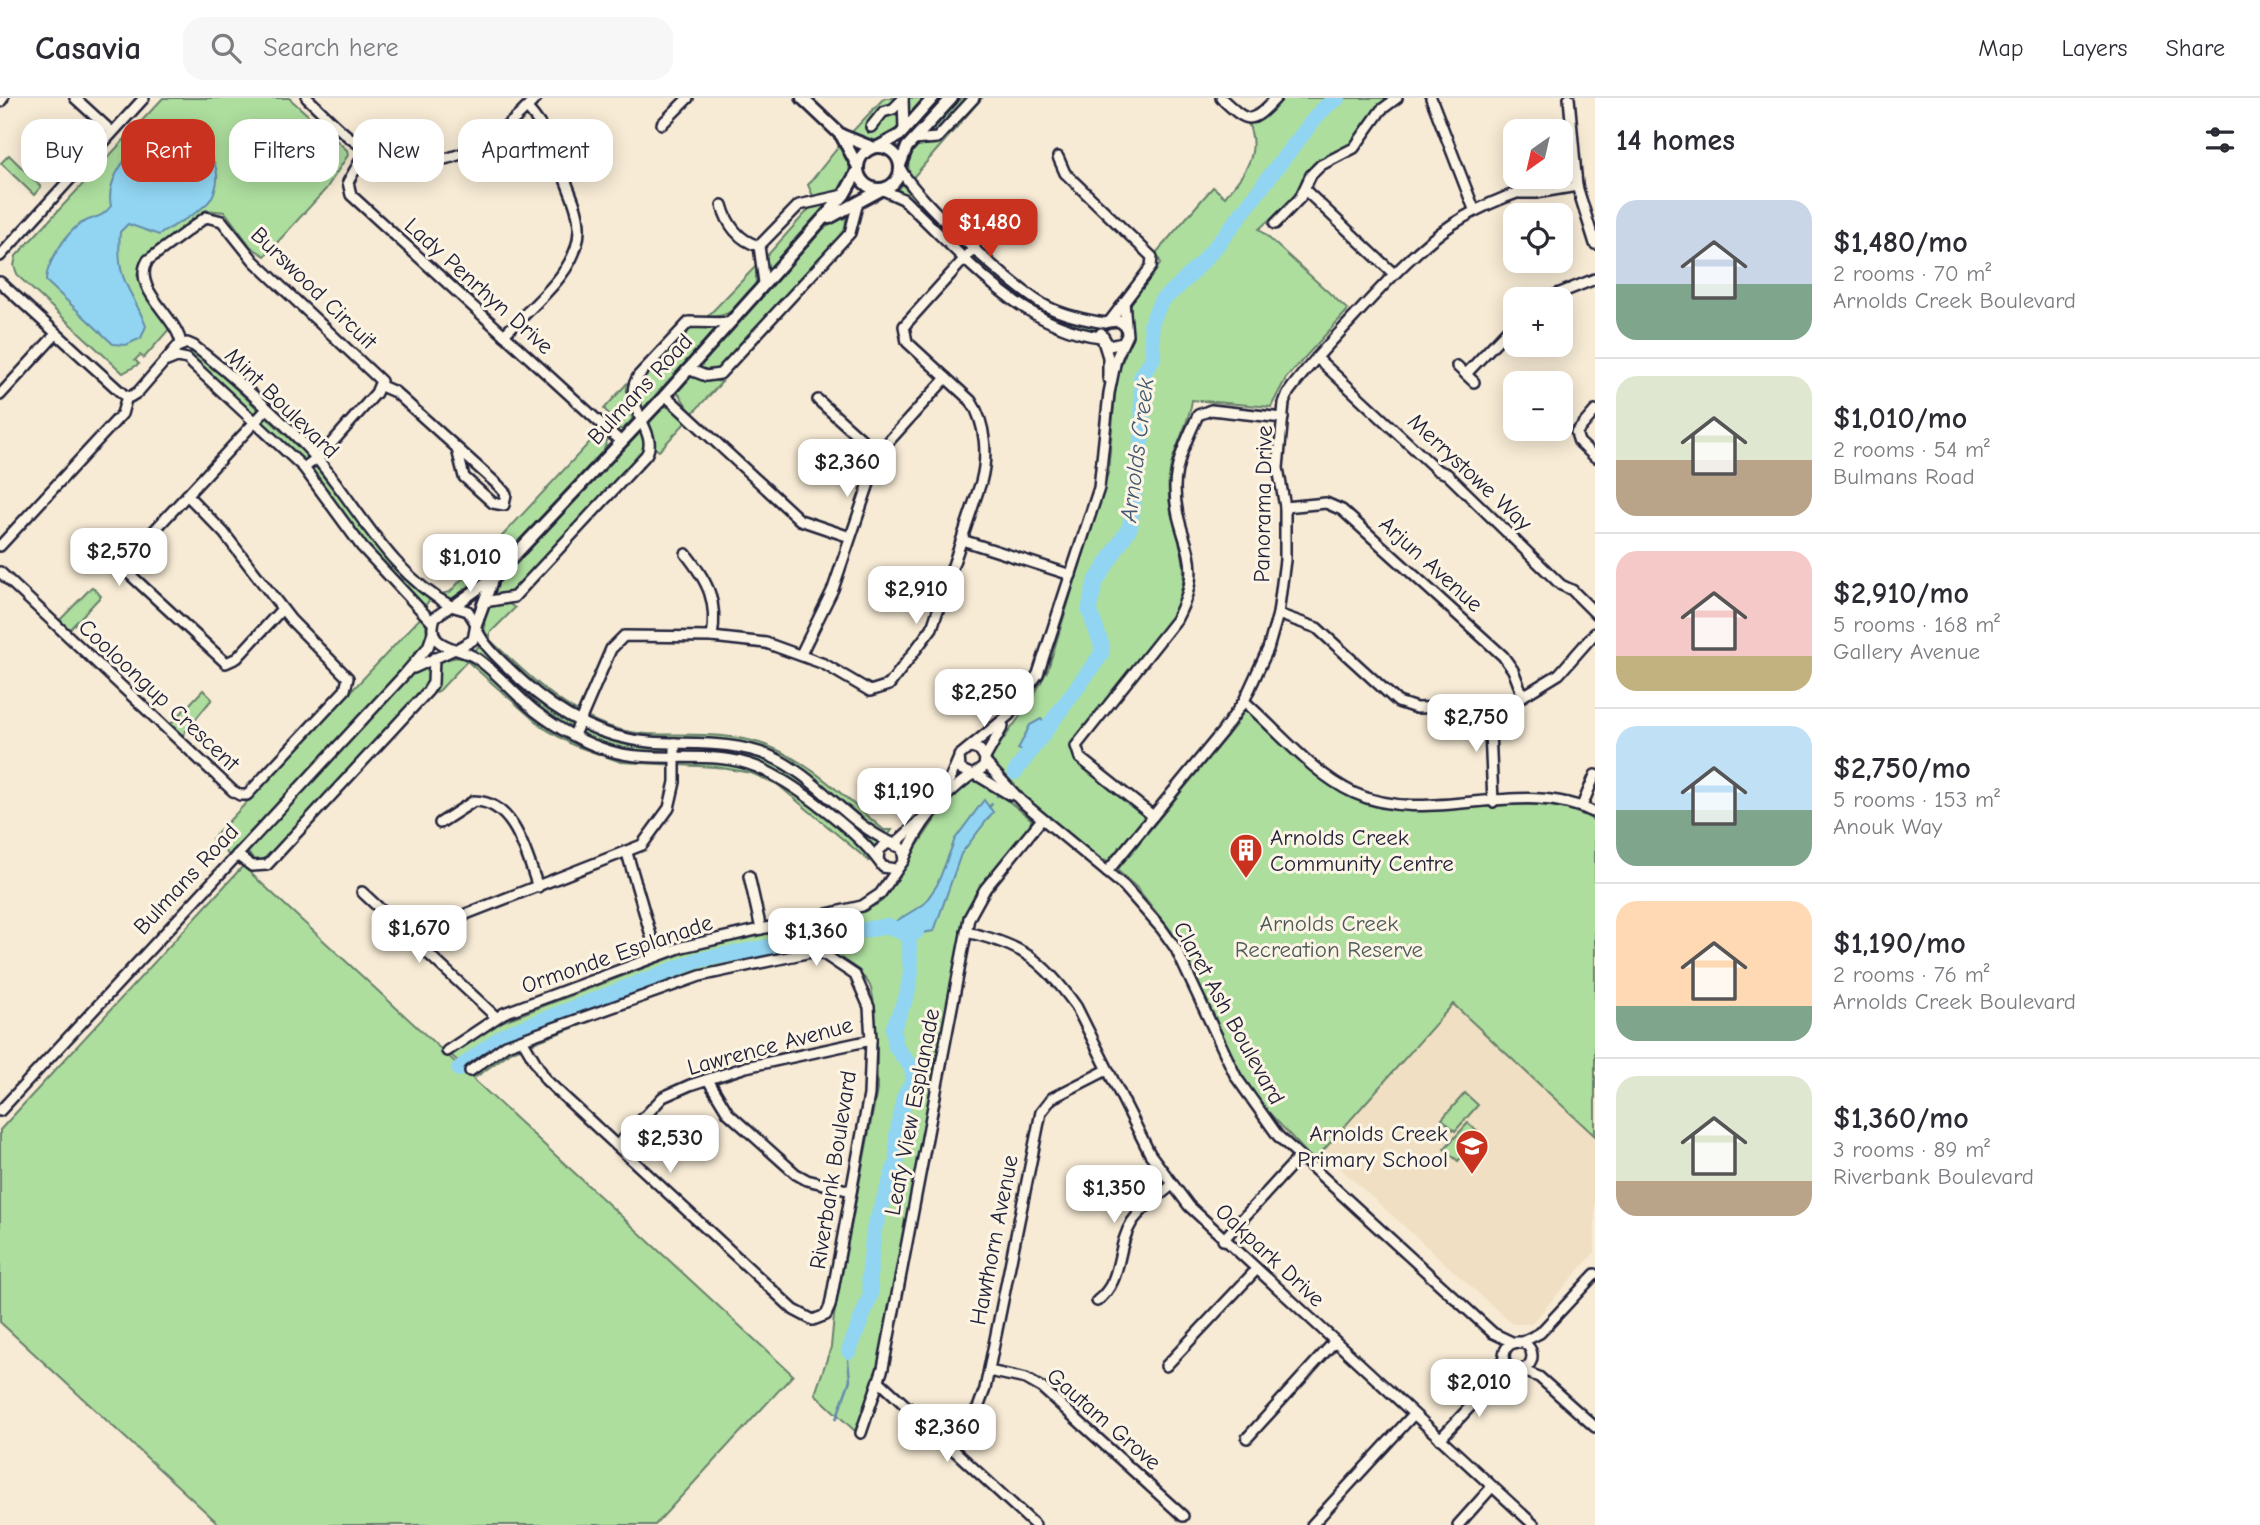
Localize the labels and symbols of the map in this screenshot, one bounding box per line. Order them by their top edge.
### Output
north arrow [1503,119,1573,189]
pin: $1,480 [933,200,1047,259]
street label: Lady Penrhyn Drive [399,212,559,360]
street label: Burswood Circuit [245,221,384,356]
street label: Bulmans Road [582,328,698,450]
street label: Mint Boulevard [219,342,345,464]
water label: Arnolds Creek [1114,376,1160,525]
street label: Merrystowe Way [1402,408,1538,537]
street label: Panorama Drive [1248,425,1278,583]
pin: $2,360 [790,440,904,499]
street label: Arjun Avenue [1374,510,1488,618]
pin: $2,570 [62,528,176,588]
pin: $1,010 [413,534,527,594]
pin: $2,910 [859,566,973,626]
street label: Cooloongup Crescent [73,613,246,777]
pin: $2,250 [927,670,1041,729]
pin: $2,750 [1419,694,1533,754]
pin: $1,190 [847,768,961,828]
street label: Bulmans Road [128,818,244,940]
place label: Arnolds Creek Community Centre [1270,824,1454,877]
building icon: Arnolds Creek Community Centre [1227,831,1265,880]
pin: $1,670 [362,906,476,965]
pin: $1,360 [759,908,873,968]
street label: Ormonde Esplanade [518,909,716,999]
park label: Arnolds Creek Recreation Reserve [1235,910,1423,963]
street label: Claret Ash Boulevard [1168,917,1290,1109]
street label: Leafy View Esplanade [879,1006,945,1218]
street label: Lawrence Avenue [684,1011,856,1081]
street label: Riverbank Boulevard [804,1069,862,1271]
pin: $2,530 [613,1116,727,1175]
place label: Arnolds Creek Primary School [1297,1120,1448,1173]
school or university icon: Arnolds Creek Primary School [1453,1127,1491,1176]
street label: Hawthorn Avenue [964,1153,1024,1327]
pin: $1,350 [1057,1166,1171,1225]
street label: Oakpark Drive [1210,1198,1330,1312]
pin: $2,010 [1422,1360,1536,1419]
street label: Gautam Grove [1041,1362,1167,1476]
pin: $2,360 [890,1404,1004,1464]

